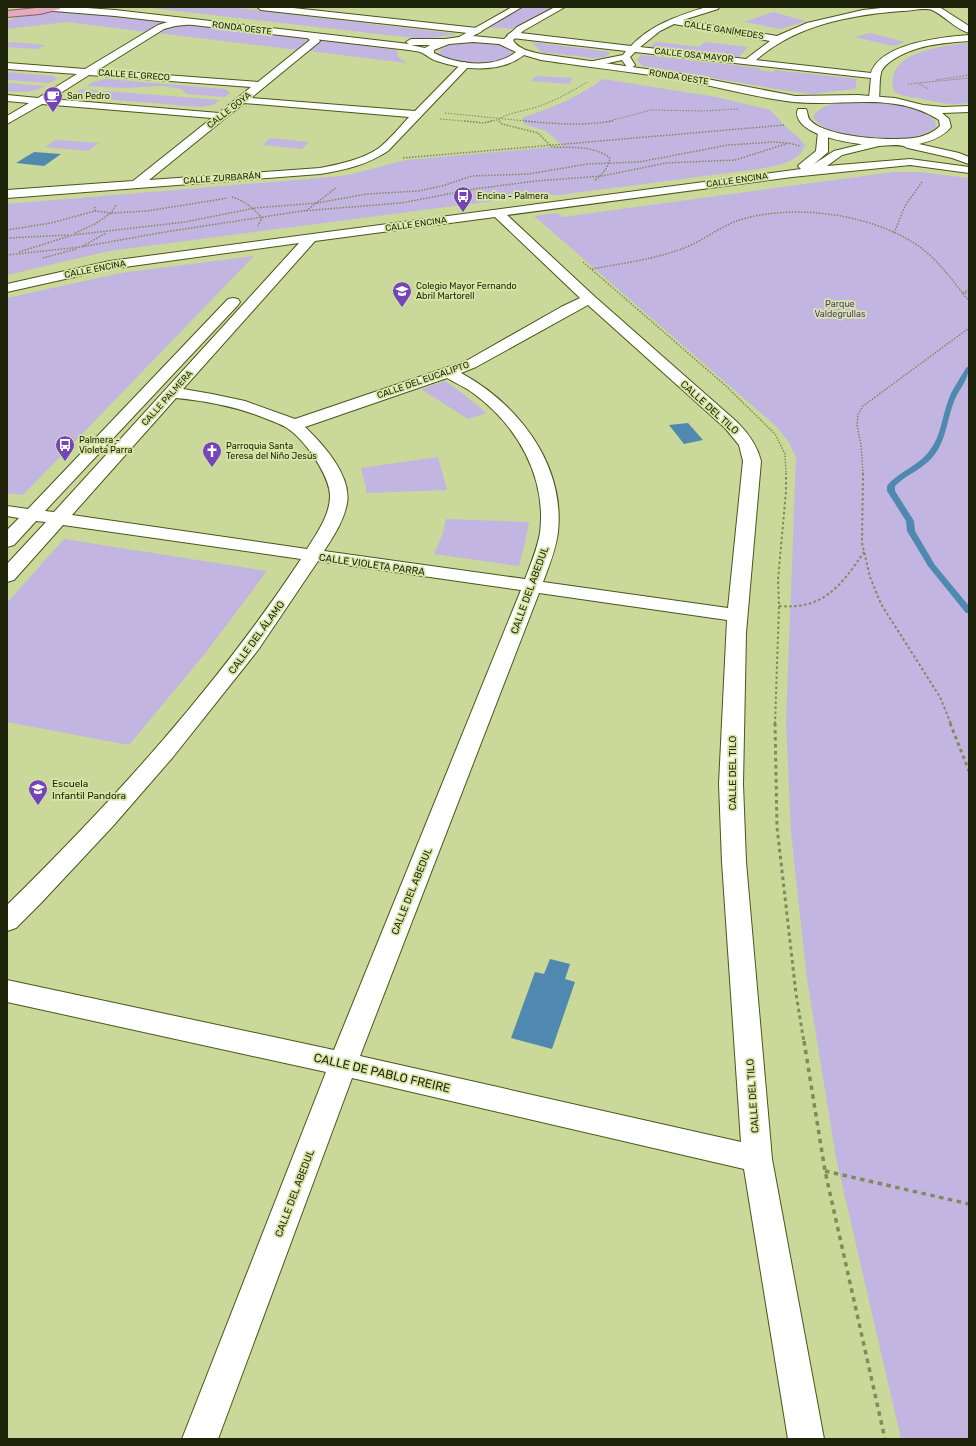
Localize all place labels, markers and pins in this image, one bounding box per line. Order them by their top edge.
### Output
cafe icon: San Pedro [42,85,64,113]
place label: San Pedro [67,91,110,101]
bus stop icon: Encina - Palmera [452,185,474,213]
place label: Encina - Palmera [477,191,548,201]
school or university icon: Colegio Mayor Fernando Abril Martorell [391,280,413,308]
place label: Colegio Mayor Fernando Abril Martorell [416,281,517,301]
bus stop icon: Palmera - Violeta Parra [54,434,76,462]
place label: Palmera - Violeta Parra [79,435,133,455]
church icon: Parroquia Santa Teresa del Niño Jesús [201,440,223,468]
place label: Parroquia Santa Teresa del Niño Jesús [226,441,317,461]
school or university icon: Escuela Infantil Pandora [27,778,49,806]
place label: Escuela Infantil Pandora [52,778,126,802]

